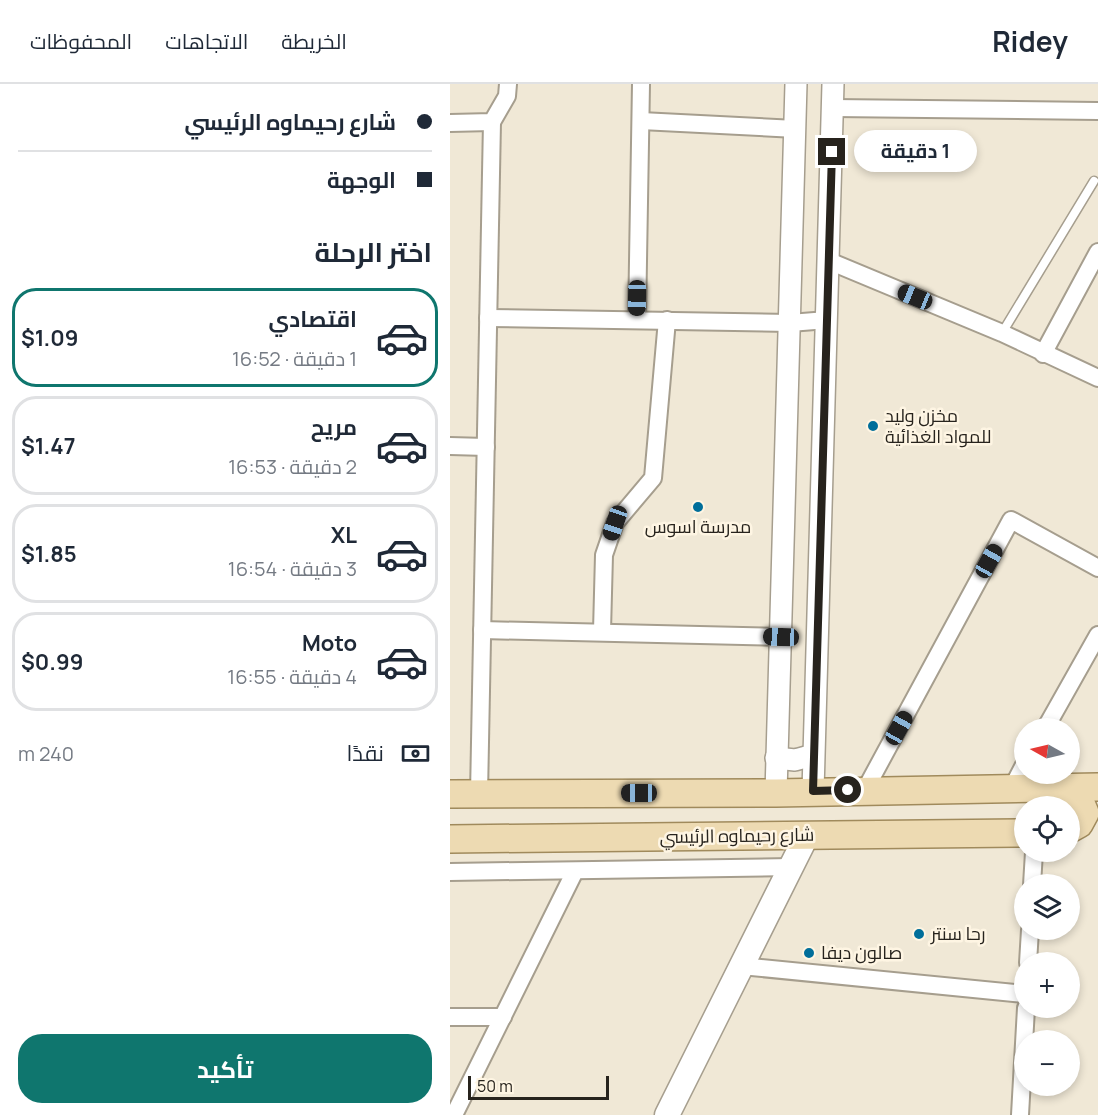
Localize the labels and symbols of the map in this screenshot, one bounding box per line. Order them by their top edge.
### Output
callout: 1 دقيقة [853,131,976,173]
route end [818,138,845,165]
car [628,280,646,316]
car [895,282,935,312]
place label: مخزن وليد للمواد الغذائية [885,403,991,448]
marker: مخزن وليد للمواد الغذائية [866,419,880,433]
marker: مدرسة اسوس [691,500,705,514]
car [601,503,629,543]
place label: مدرسة اسوس [645,514,751,538]
car [972,541,1006,581]
car [763,627,799,647]
car [882,708,916,748]
north arrow [1014,718,1080,784]
route start [834,776,861,803]
car [621,784,657,802]
street label: شارع رحيماوه الرئيسي [659,822,815,850]
place label: رحا سنتر [930,921,986,945]
marker: رحا سنتر [912,927,926,941]
place label: صالون ديفا [821,940,902,964]
marker: صالون ديفا [802,946,816,960]
scale bar [468,1073,609,1100]

